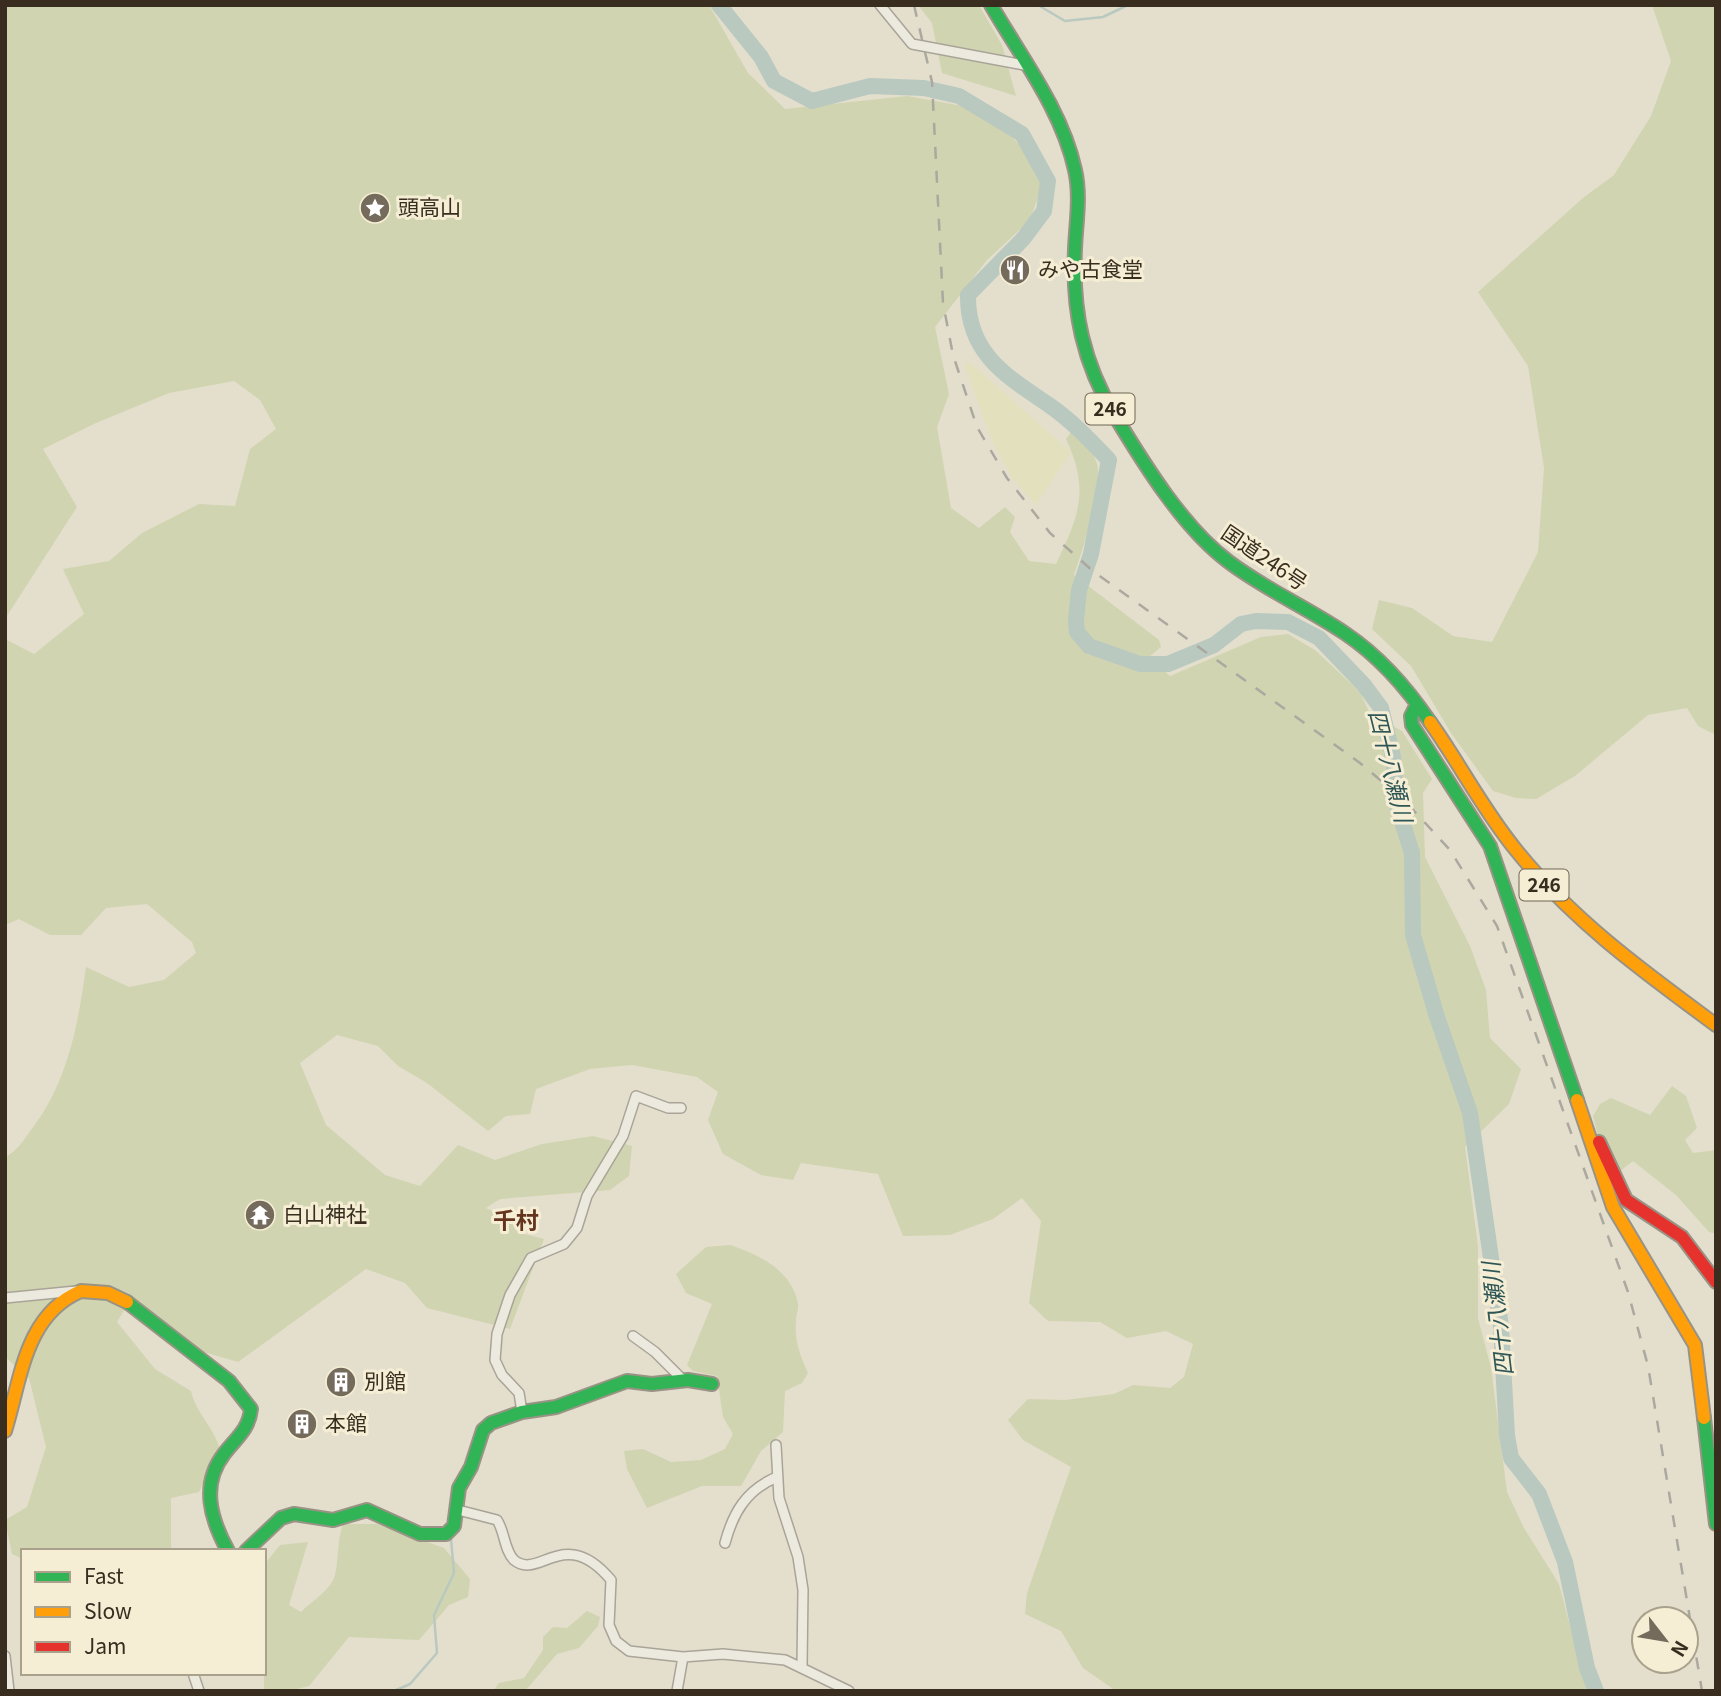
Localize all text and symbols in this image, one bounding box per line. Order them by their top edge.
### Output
place icon: 頭高山 [358,191,392,225]
place label: 頭高山 [398,191,461,221]
restaurant icon: みや古食堂 [998,253,1032,287]
place label: みや古食堂 [1038,253,1143,283]
road number: 246 [1086,394,1134,424]
street label: 国道246号 [1216,517,1314,596]
water label: 四十八瀬川 [1362,706,1423,828]
road number: 246 [1520,870,1568,900]
temple icon: 白山神社 [243,1198,277,1232]
place label: 白山神社 [283,1198,367,1228]
district label: 千村 [493,1202,539,1236]
water label: 四十八瀬川 [1472,1257,1520,1378]
building icon: 別館 [324,1365,358,1399]
place label: 別館 [364,1365,406,1395]
building icon: 本館 [285,1407,319,1441]
place label: 本館 [325,1407,367,1437]
legend [21,1549,266,1675]
text: Fast [84,1560,124,1590]
text: Slow [84,1595,132,1625]
north arrow [1630,1605,1700,1675]
text: Jam [84,1630,127,1660]
text: N [1666,1636,1696,1663]

